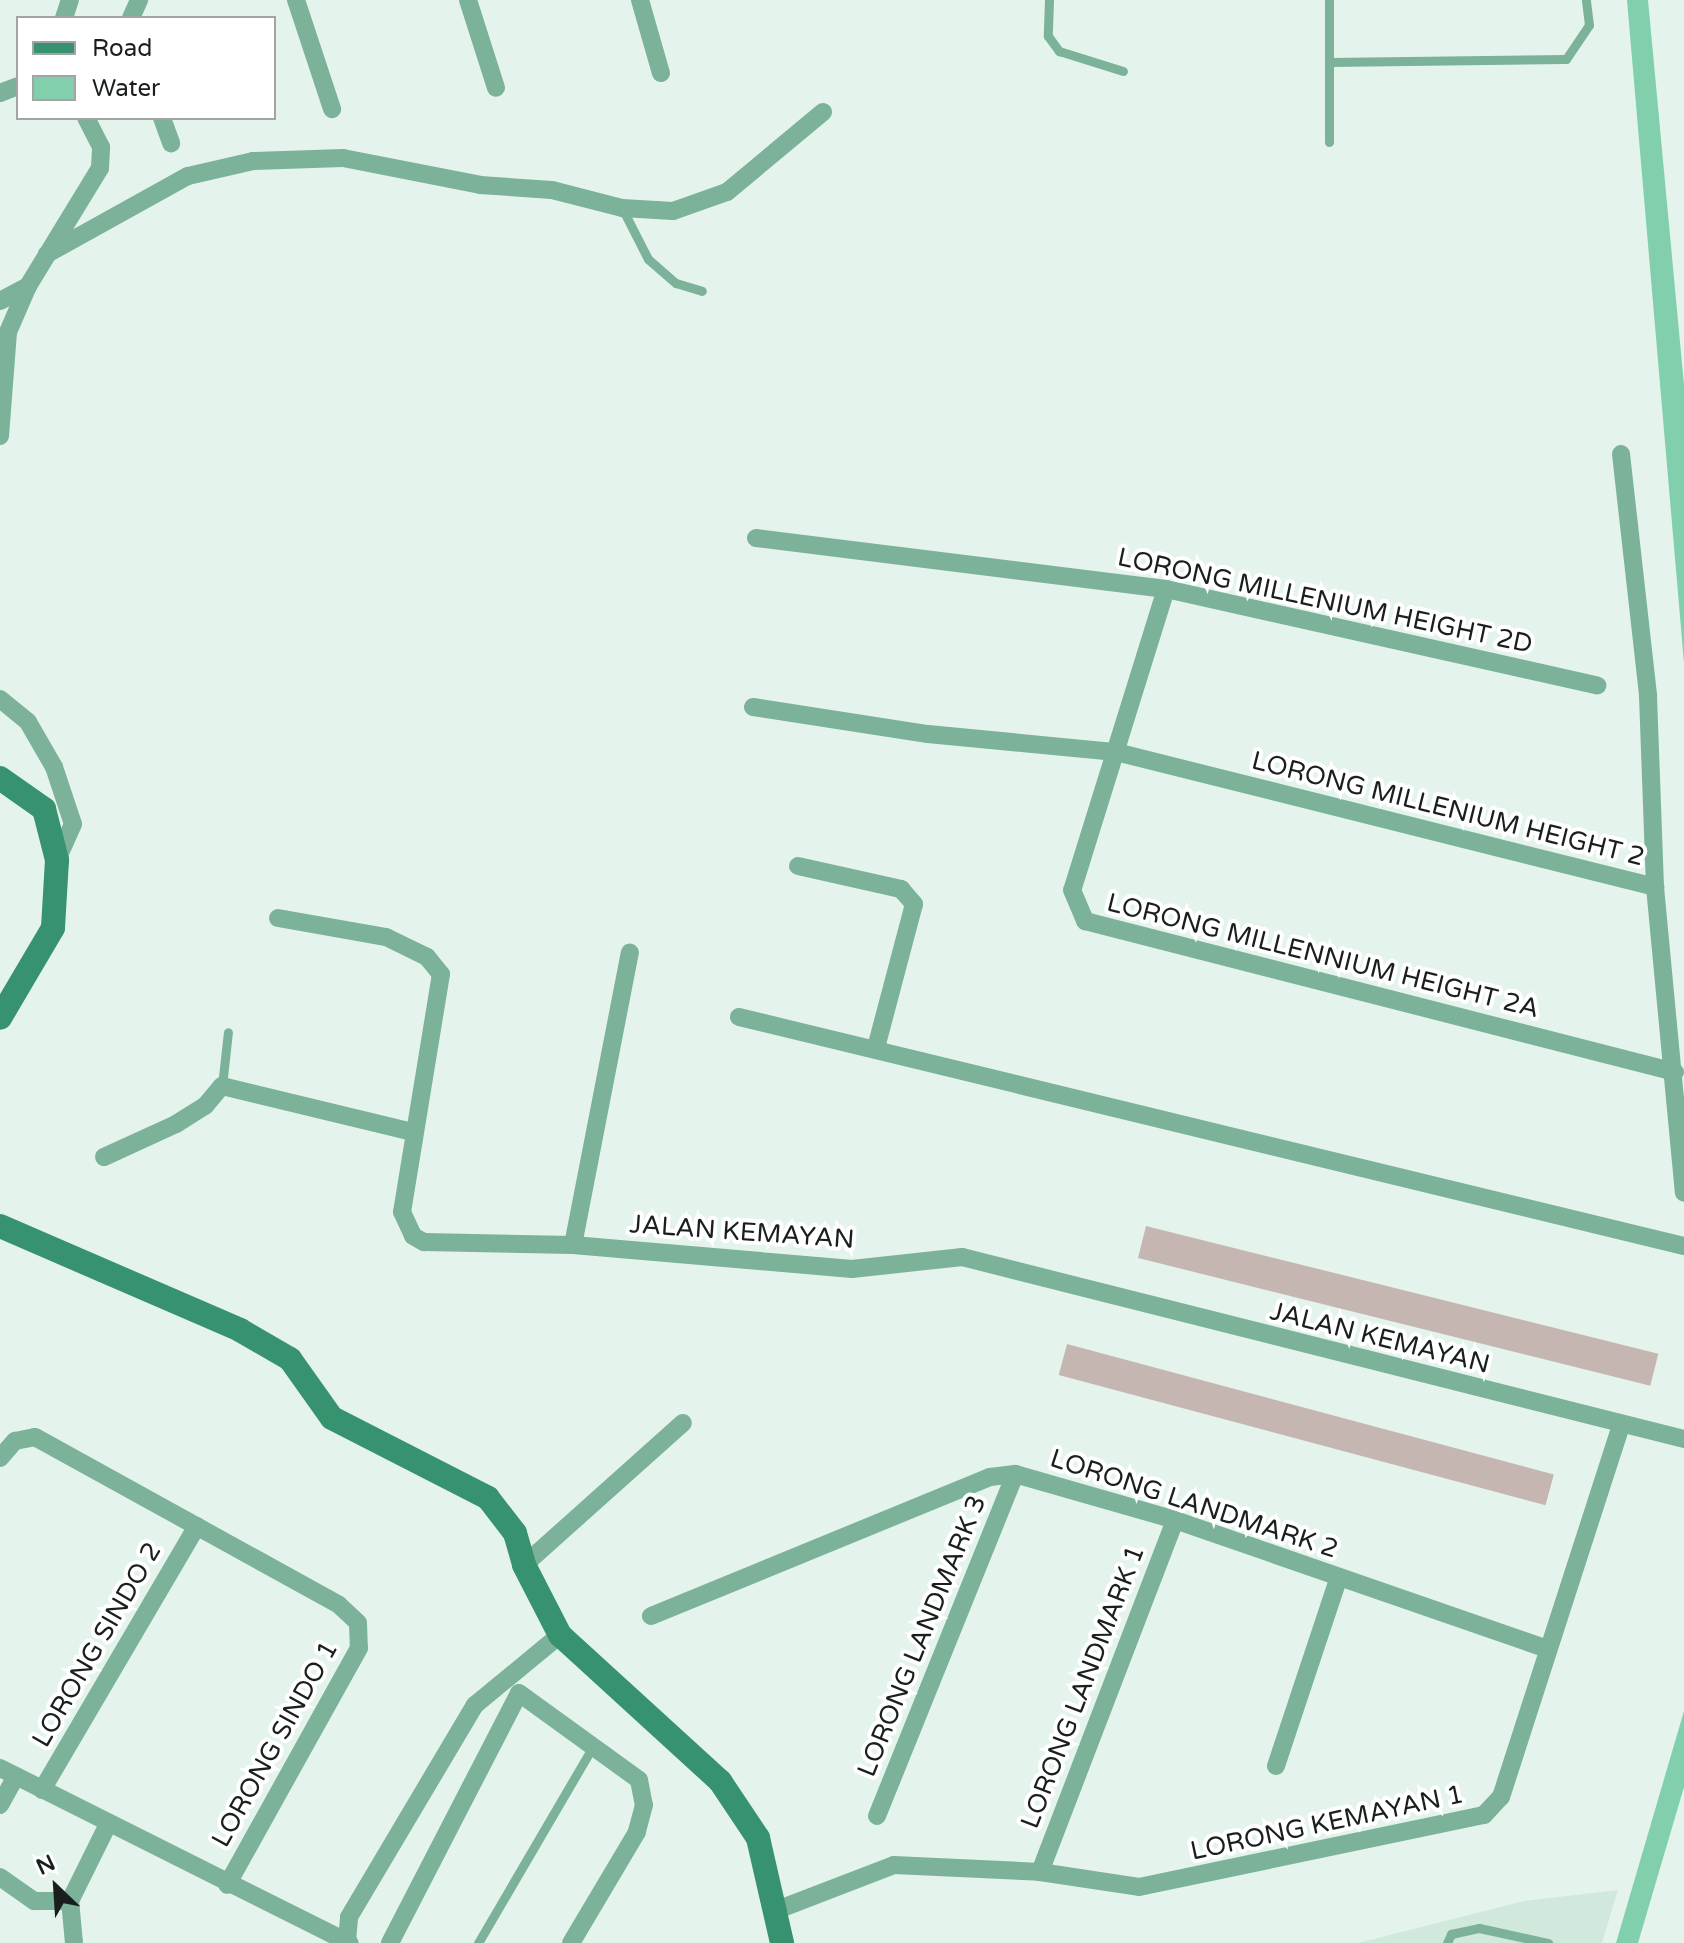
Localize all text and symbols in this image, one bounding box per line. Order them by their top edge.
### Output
legend [16,16,276,120]
text: Road [92,34,152,63]
text: Water [92,74,160,103]
street label: LORONG MILLENIUM HEIGHT 2D [1115,542,1535,660]
street label: LORONG MILLENIUM HEIGHT 2 [1248,745,1648,873]
street label: LORONG MILLENNIUM HEIGHT 2A [1104,887,1542,1025]
street label: JALAN KEMAYAN [629,1209,855,1255]
street label: JALAN KEMAYAN [1267,1296,1493,1380]
street label: LORONG LANDMARK 2 [1046,1443,1342,1565]
street label: LORONG LANDMARK 3 [851,1491,993,1781]
street label: LORONG SINDO 2 [26,1537,168,1753]
street label: LORONG LANDMARK 1 [1015,1541,1151,1833]
street label: LORONG SINDO 1 [205,1635,345,1853]
street label: LORONG KEMAYAN 1 [1188,1779,1466,1867]
north arrow [16,1847,96,1927]
text: N [32,1850,59,1881]

